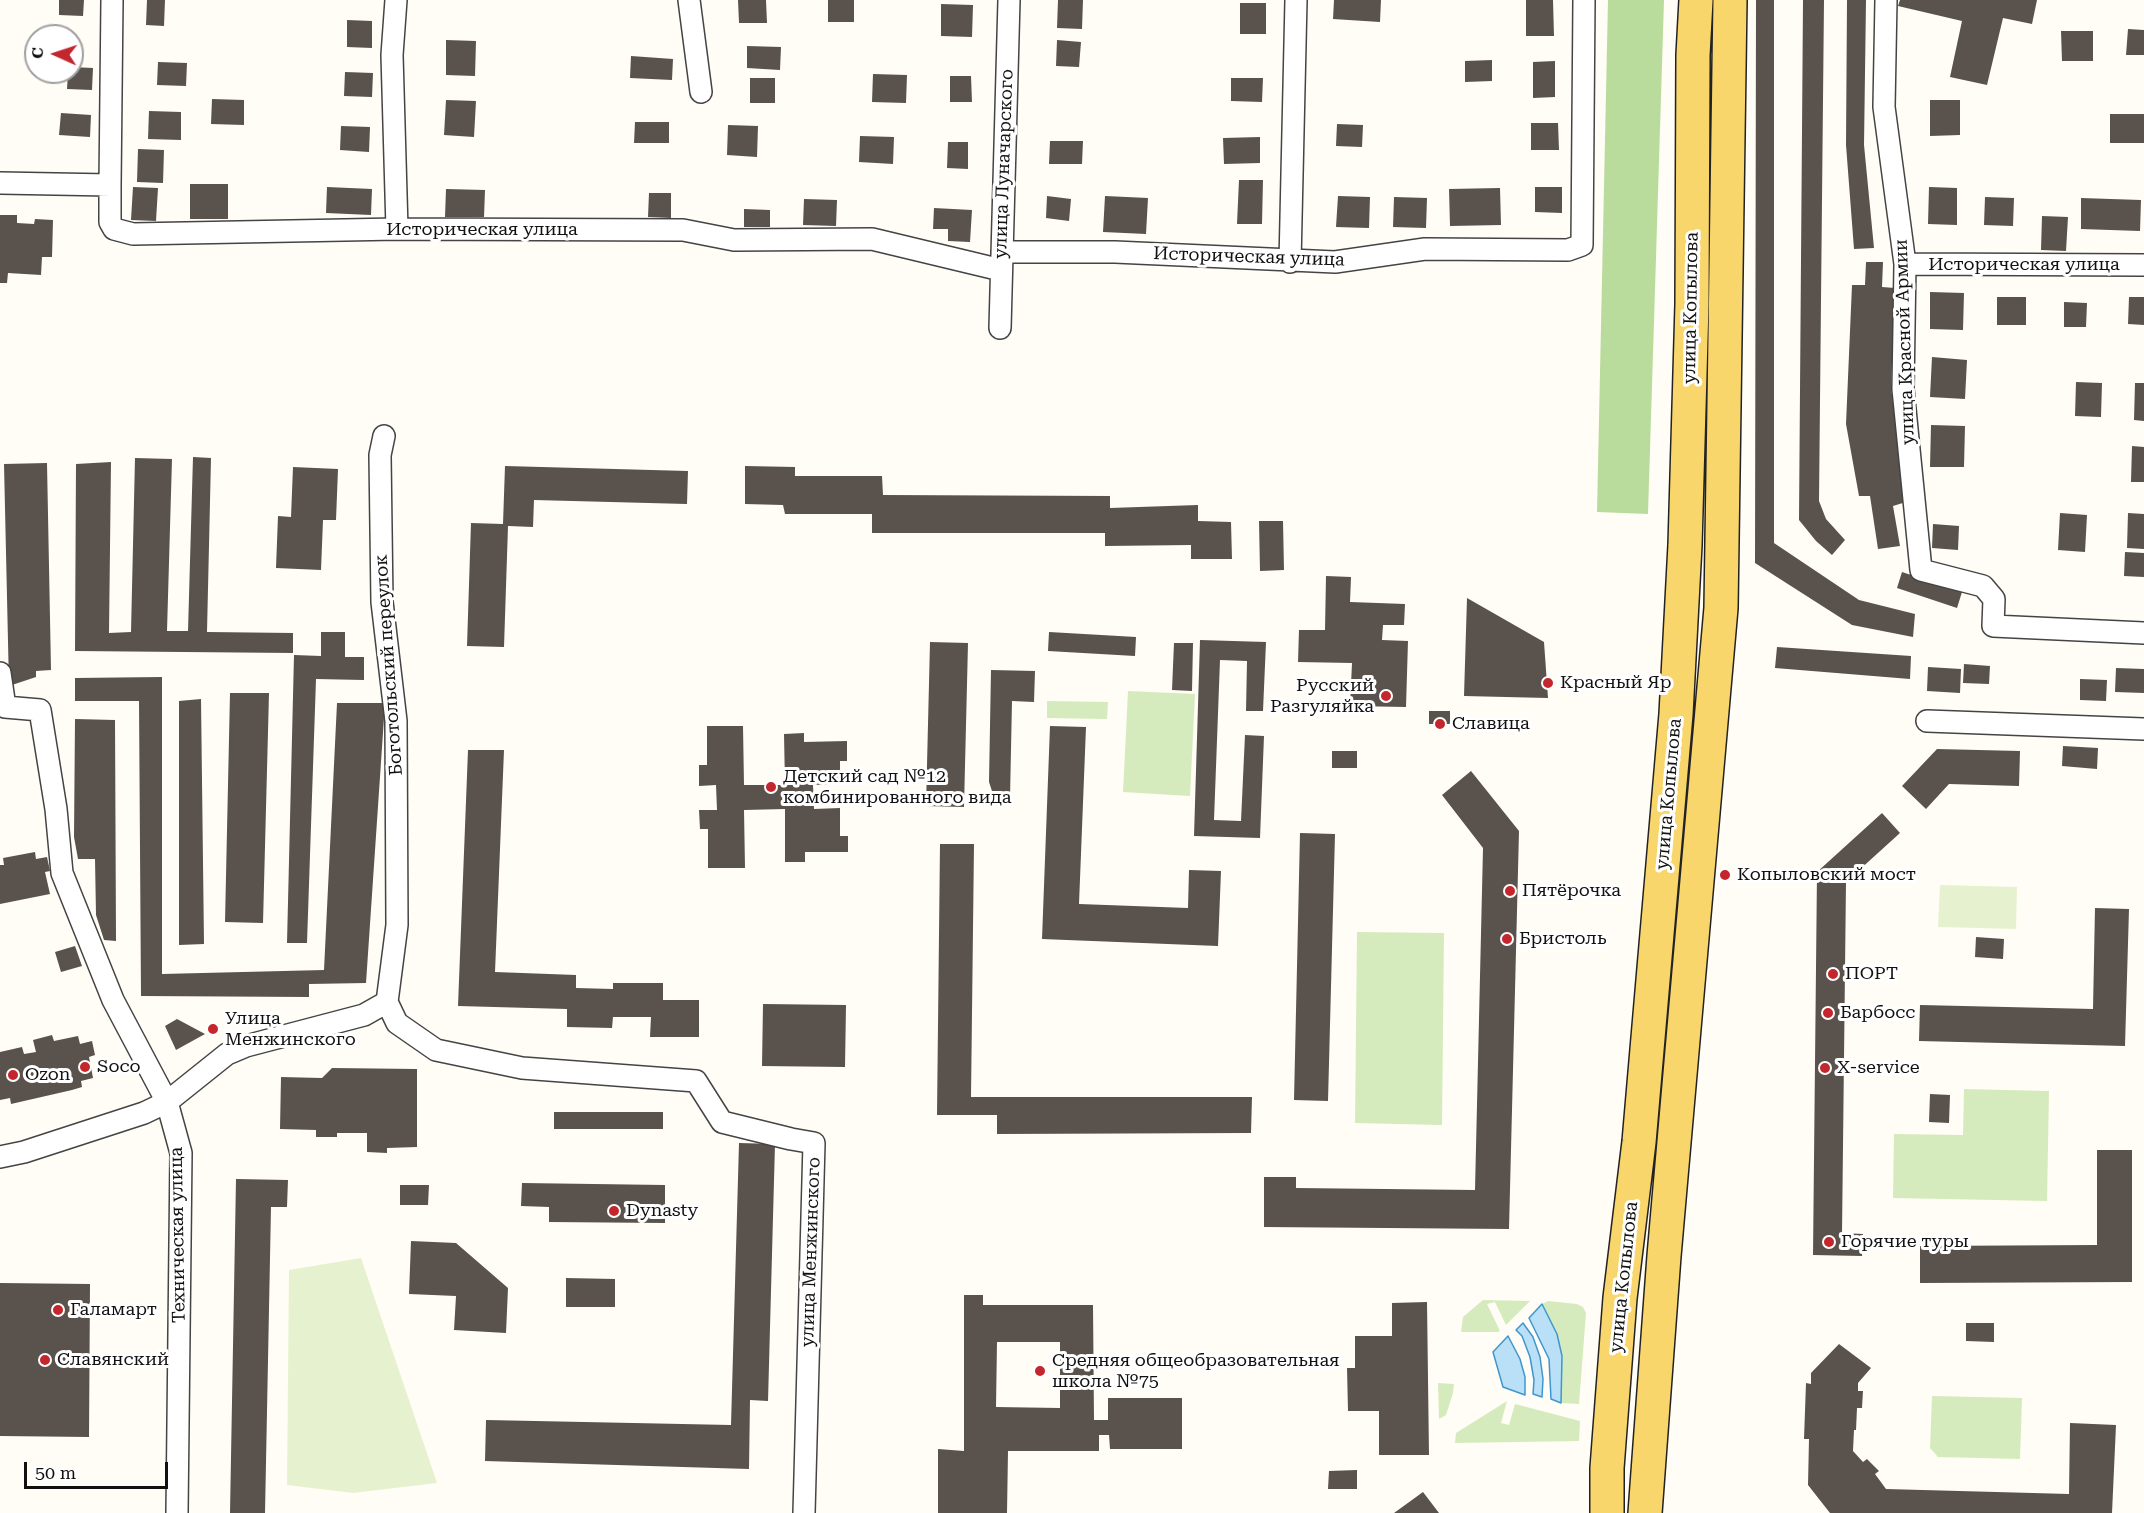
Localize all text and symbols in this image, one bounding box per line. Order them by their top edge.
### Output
north arrow [24,24,84,84]
text: С [28,47,47,59]
street label: улица Луначарского [990,69,1018,259]
street label: Историческая улица [386,219,578,241]
street label: улица Копылова [1679,232,1703,384]
street label: улица Красной Армии [1891,239,1919,445]
street label: Историческая улица [1153,243,1345,271]
street label: Историческая улица [1928,254,2120,276]
street label: Боготольский переулок [370,554,408,776]
place label: Красный Яр [1560,672,1672,694]
place label: Русский Разгуляйка [1270,675,1374,718]
marker: Красный Яр [1541,676,1555,690]
marker: Русский Разгуляйка [1379,689,1393,703]
place label: Славица [1452,713,1530,735]
marker: Славица [1433,717,1447,731]
street label: улица Копылова [1652,717,1686,871]
place label: Детский сад №12 комбинированного вида [783,766,1012,808]
marker: Детский сад №12 комбинированного вида [764,780,778,794]
place label: Копыловский мост [1737,864,1916,886]
marker: Копыловский мост [1718,868,1732,882]
place label: Пятёрочка [1522,880,1621,902]
marker: Пятёрочка [1503,884,1517,898]
place label: Бристоль [1519,928,1606,950]
marker: Бристоль [1500,932,1514,946]
place label: ПОРТ [1845,963,1898,985]
marker: ПОРТ [1826,967,1840,981]
place label: Барбосс [1840,1002,1915,1024]
marker: Барбосс [1821,1006,1835,1020]
place label: Улица Менжинского [225,1008,356,1050]
marker: Улица Менжинского [206,1022,220,1036]
place label: Soco [97,1056,141,1078]
place label: X-service [1837,1057,1920,1079]
marker: Soco [78,1060,92,1074]
marker: X-service [1818,1061,1832,1075]
place label: Ozon [25,1064,70,1086]
marker: Ozon [6,1068,20,1082]
street label: Техническая улица [166,1147,190,1323]
street label: улица Менжинского [797,1157,825,1347]
place label: Dynasty [626,1200,698,1222]
street label: улица Копылова [1605,1200,1643,1354]
marker: Dynasty [607,1204,621,1218]
place label: Горячие туры [1841,1231,1969,1253]
marker: Горячие туры [1822,1235,1836,1249]
place label: Галамарт [70,1299,157,1321]
marker: Галамарт [51,1303,65,1317]
place label: Славянский [57,1349,169,1371]
place label: Средняя общеобразовательная школа №75 [1052,1350,1339,1392]
marker: Славянский [38,1353,52,1367]
marker: Средняя общеобразовательная школа №75 [1033,1364,1047,1378]
scale bar [27,1450,171,1488]
text: 50 m [35,1462,76,1483]

